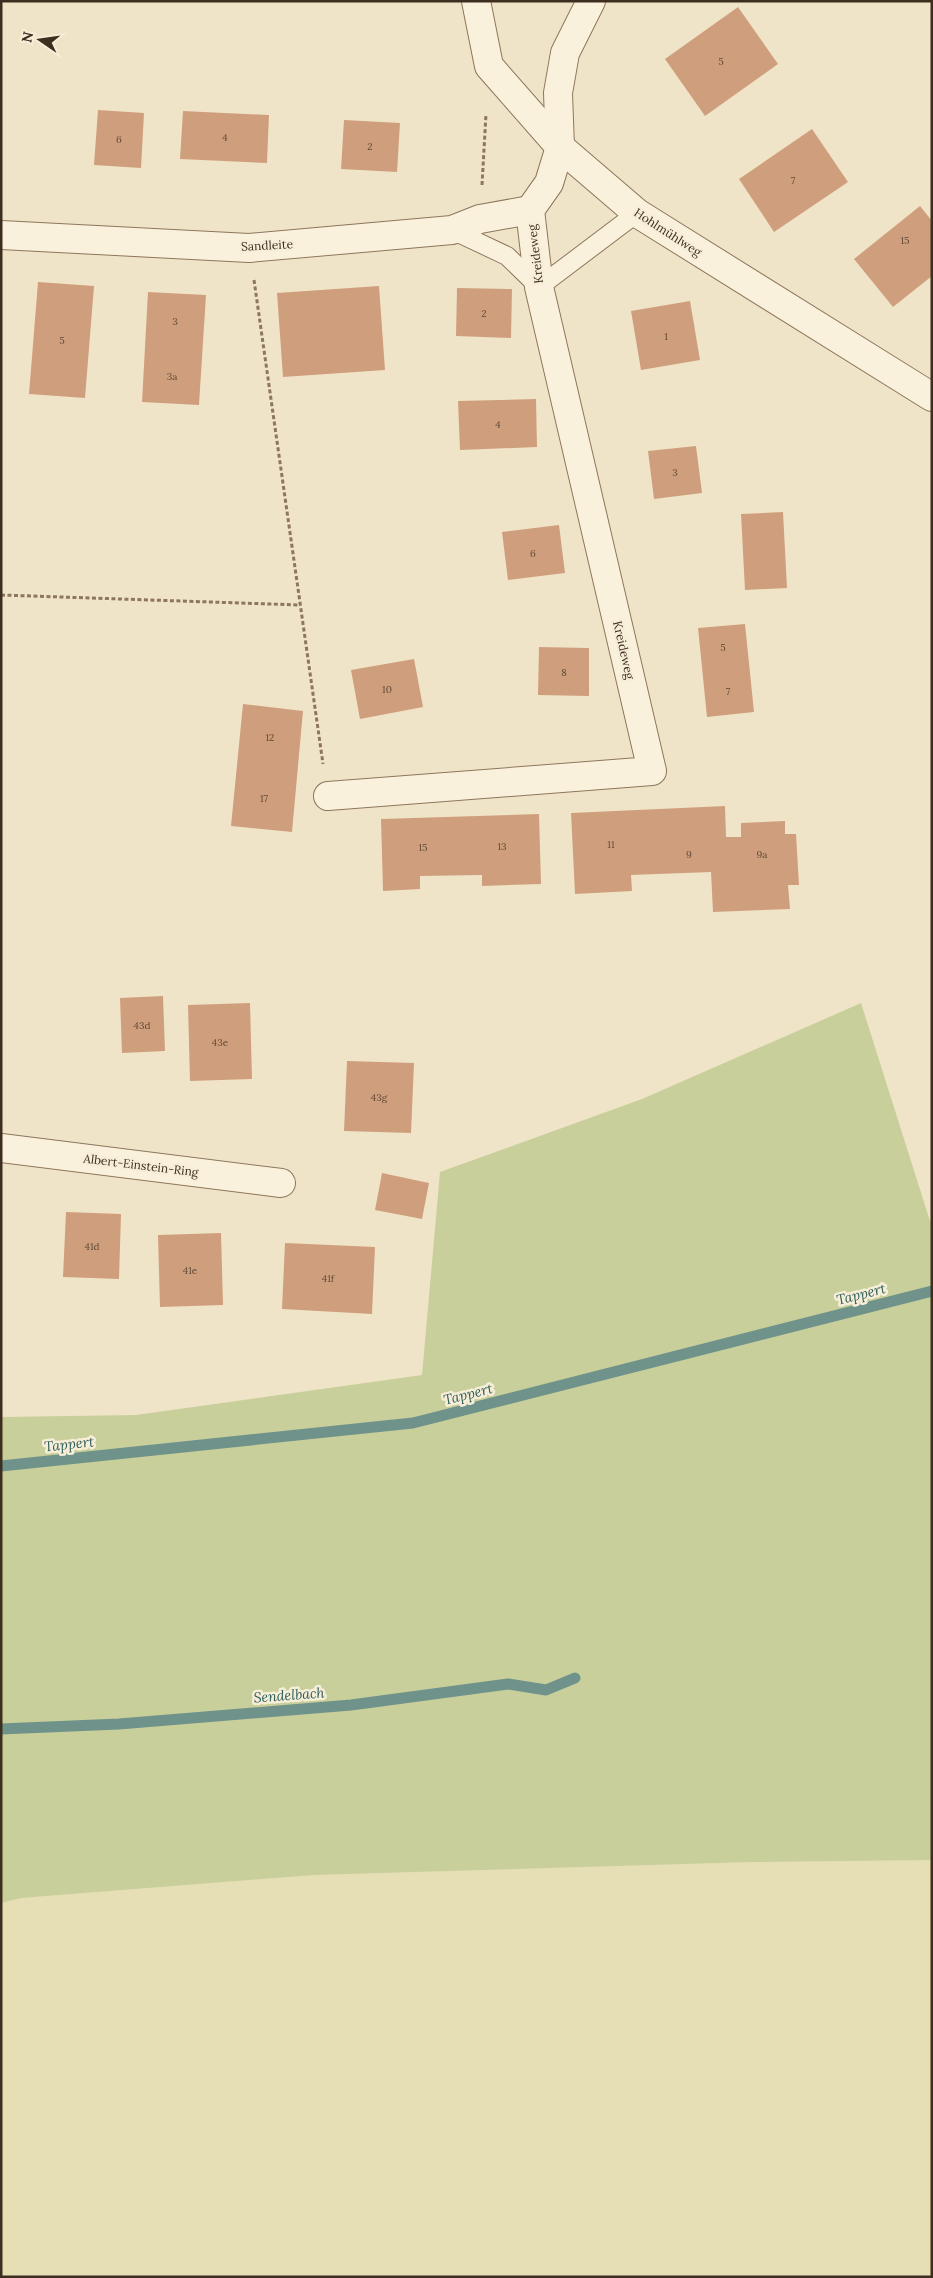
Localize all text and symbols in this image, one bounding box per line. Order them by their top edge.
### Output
north arrow [15,15,65,65]
text: N [17,30,37,44]
house number: 5 [718,55,724,68]
house number: 4 [222,131,228,144]
house number: 6 [116,133,122,146]
house number: 2 [367,140,373,153]
house number: 7 [791,174,796,187]
street label: Hohlmühlweg [631,205,705,260]
street label: Kreideweg [524,223,546,284]
house number: 15 [900,234,910,247]
street label: Sandleite [241,236,294,254]
house number: 2 [481,307,487,320]
house number: 3 [172,315,178,328]
house number: 1 [664,330,668,343]
house number: 5 [59,334,65,347]
house number: 3a [167,370,177,383]
house number: 4 [495,418,501,431]
house number: 3 [672,466,678,479]
house number: 6 [530,547,536,560]
street label: Kreideweg [610,619,638,681]
house number: 5 [720,641,726,654]
house number: 8 [561,666,567,679]
house number: 10 [382,683,392,696]
house number: 7 [726,685,731,698]
house number: 12 [265,731,275,744]
house number: 17 [260,792,269,805]
house number: 11 [607,838,615,851]
house number: 13 [497,840,507,853]
house number: 15 [418,841,428,854]
house number: 9 [686,848,692,861]
house number: 9a [757,848,767,861]
house number: 43d [134,1019,150,1032]
house number: 43e [212,1036,229,1049]
house number: 43g [371,1091,388,1104]
street label: Albert-Einstein-Ring [82,1150,200,1180]
house number: 41d [84,1240,100,1253]
house number: 41e [183,1264,198,1277]
house number: 41f [322,1272,335,1285]
water label: Tappert [835,1279,888,1309]
water label: Tappert [442,1379,495,1409]
water label: Tappert [43,1432,96,1456]
water label: Sendelbach [253,1684,325,1706]

